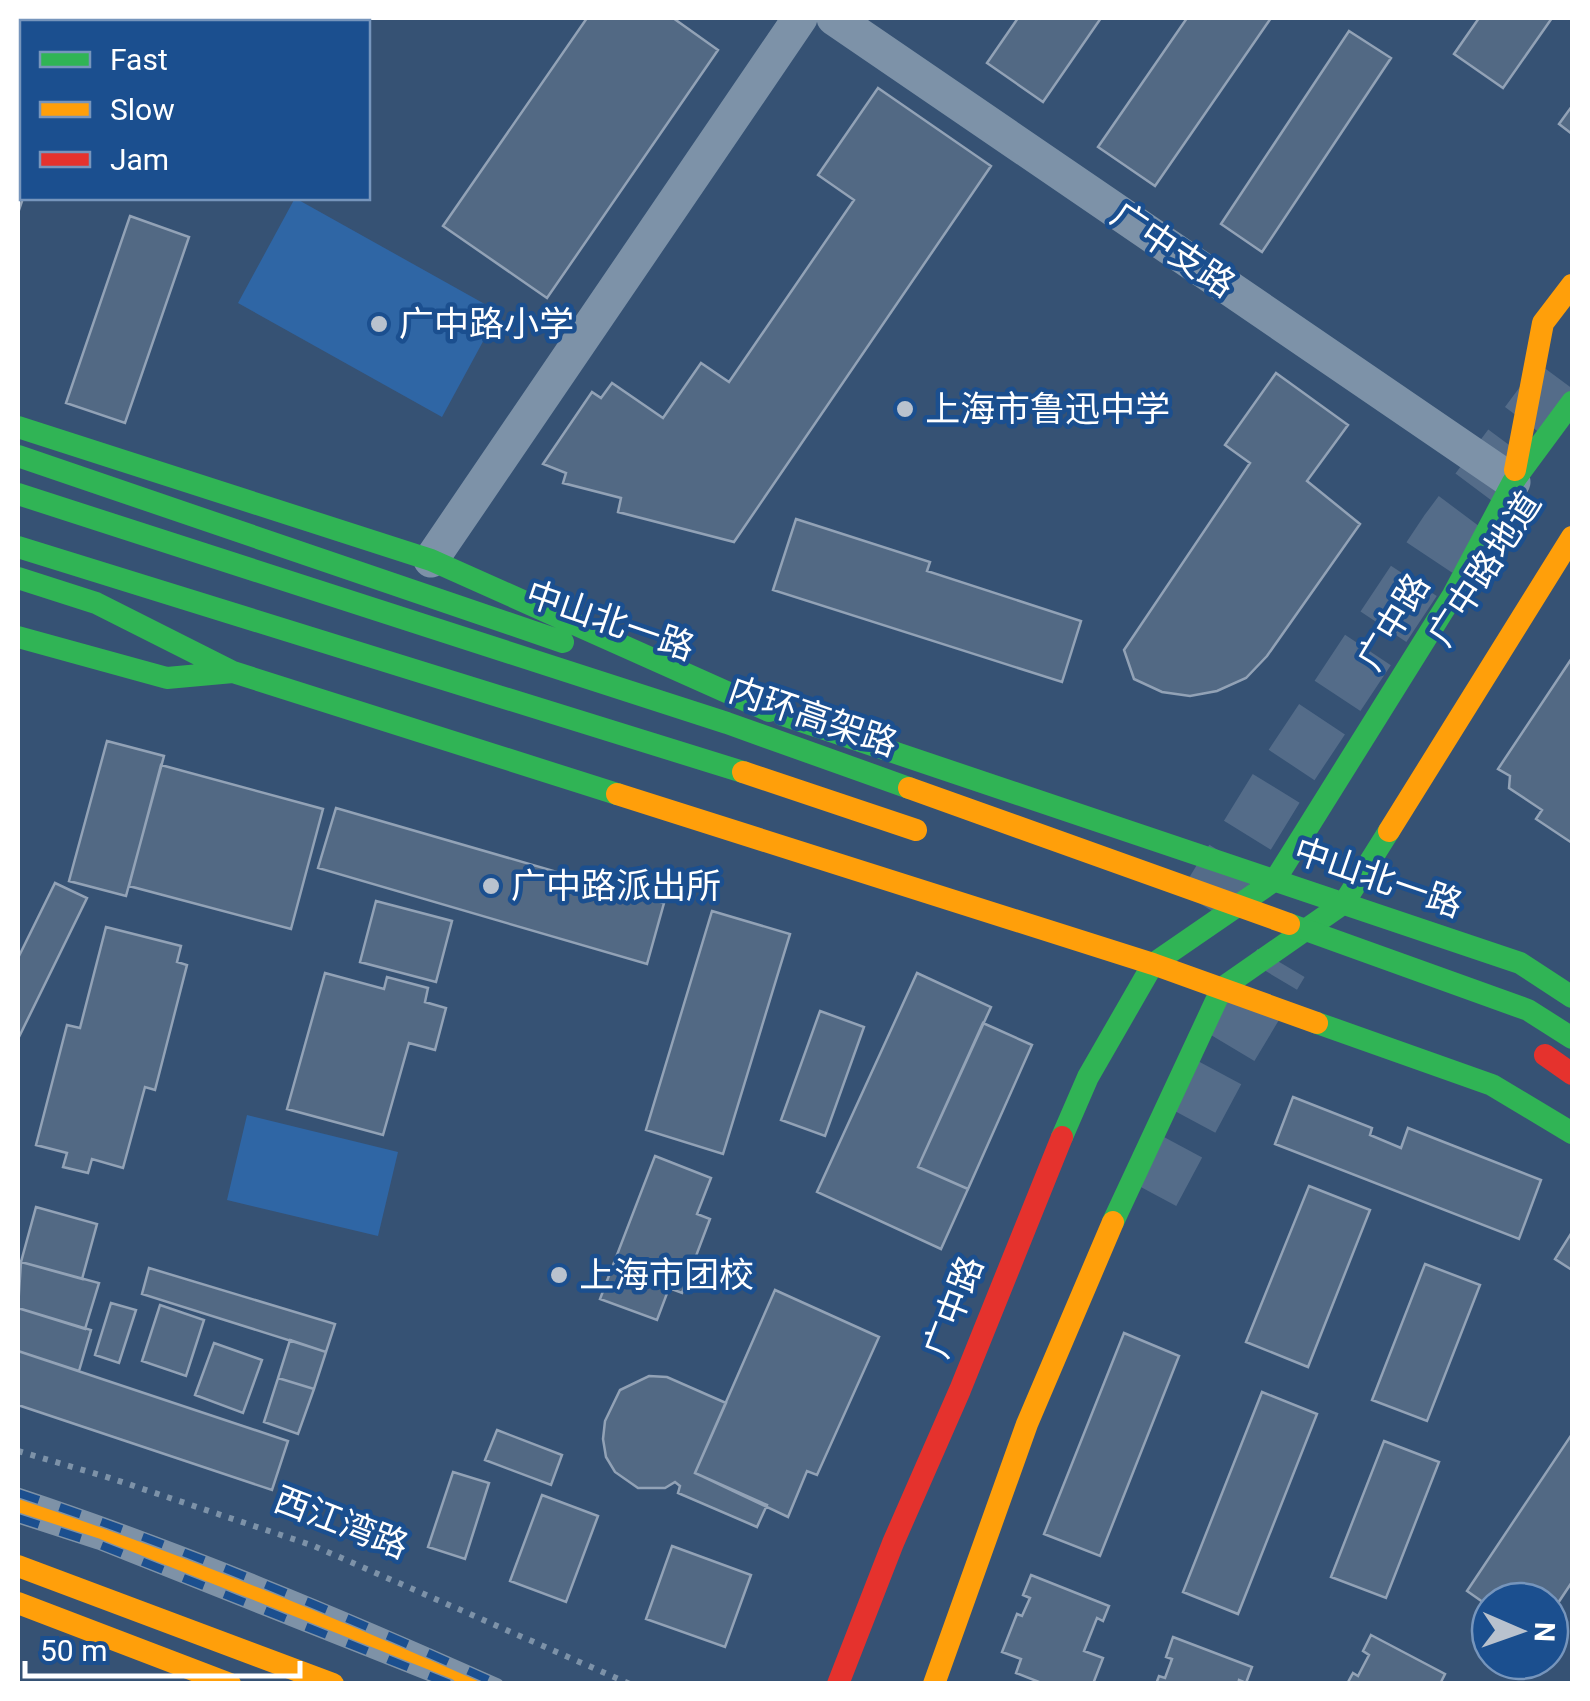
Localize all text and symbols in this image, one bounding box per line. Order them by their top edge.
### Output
legend [20,20,370,200]
text: Fast [110,42,168,77]
text: Slow [110,92,175,127]
text: Jam [110,142,169,177]
street label: 广中支路 [1103,194,1243,306]
place label: 广中路小学 [399,304,574,345]
marker: 广中路小学 [368,313,390,335]
place label: 上海市鲁迅中学 [925,389,1170,430]
marker: 上海市鲁迅中学 [894,398,916,420]
street label: 广中路地道 [1420,484,1550,654]
street label: 广中路 [1349,566,1439,678]
street label: 中山北一路 [521,573,699,669]
street label: 内环高架路 [724,669,902,765]
street label: 中山北一路 [1289,830,1467,926]
place label: 广中路派出所 [511,866,721,907]
marker: 广中路派出所 [480,875,502,897]
street label: 广中路 [916,1251,992,1363]
place label: 上海市团校 [579,1255,754,1296]
marker: 上海市团校 [548,1264,570,1286]
street label: 西江湾路 [268,1479,414,1567]
north arrow [1470,1581,1570,1681]
scale bar [25,1616,300,1678]
text: N [1528,1621,1561,1642]
text: 50 m [40,1633,107,1668]

